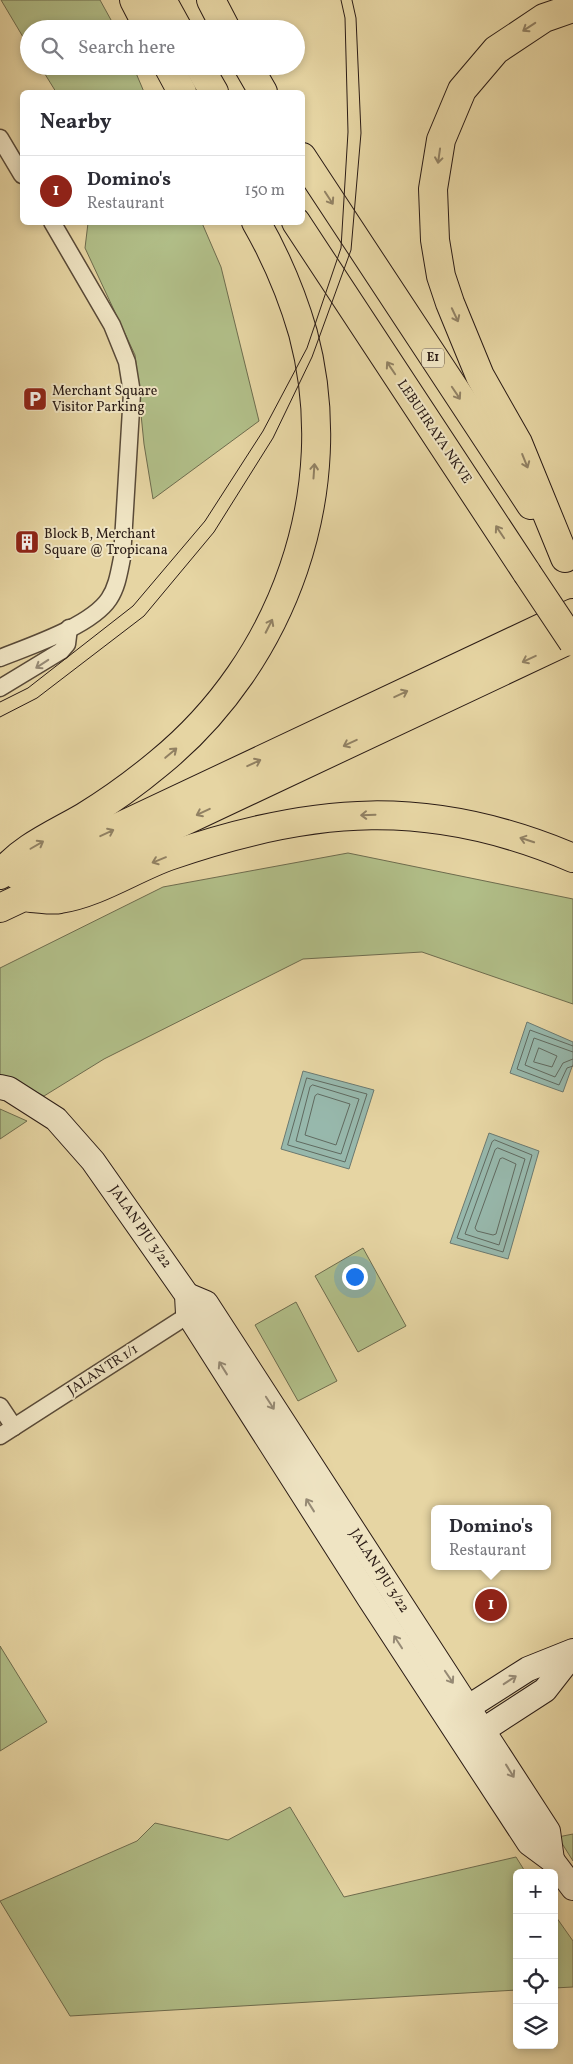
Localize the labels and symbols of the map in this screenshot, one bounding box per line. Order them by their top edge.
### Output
one-way arrow [522,23,536,33]
one-way arrow [433,147,443,163]
one-way arrow [324,191,334,205]
one-way arrow [450,307,460,322]
road number: E1 [422,348,444,368]
one-way arrow [386,361,396,375]
street label: LEBUHRAYA NKVE [392,376,476,488]
place label: Merchant Square Visitor Parking [52,382,158,417]
parking icon: Merchant Square Visitor Parking [22,386,48,412]
one-way arrow [451,386,461,400]
one-way arrow [522,453,531,468]
one-way arrow [310,463,319,479]
place label: Block B, Merchant Square @ Tropicana [44,525,168,560]
one-way arrow [495,525,505,539]
building icon: Block B, Merchant Square @ Tropicana [14,529,40,555]
one-way arrow [264,618,274,633]
one-way arrow [522,654,537,664]
one-way arrow [35,659,49,669]
one-way arrow [394,689,409,699]
one-way arrow [343,738,358,748]
one-way arrow [164,748,177,759]
one-way arrow [247,758,262,768]
one-way arrow [196,807,211,817]
one-way arrow [360,810,376,820]
one-way arrow [100,827,115,837]
one-way arrow [520,835,536,845]
one-way arrow [29,839,44,849]
one-way arrow [152,856,167,865]
street label: JALAN PJU 3/22 [104,1182,176,1272]
your location [342,1264,368,1290]
street label: JALAN TR 1/1 [64,1340,142,1400]
one-way arrow [218,1362,228,1376]
one-way arrow [265,1396,275,1410]
one-way arrow [305,1499,315,1513]
street label: JALAN PJU 3/22 [345,1525,413,1617]
pin: 1 [475,1586,507,1624]
one-way arrow [393,1636,403,1650]
one-way arrow [444,1670,454,1684]
one-way arrow [502,1675,516,1685]
one-way arrow [505,1764,515,1778]

